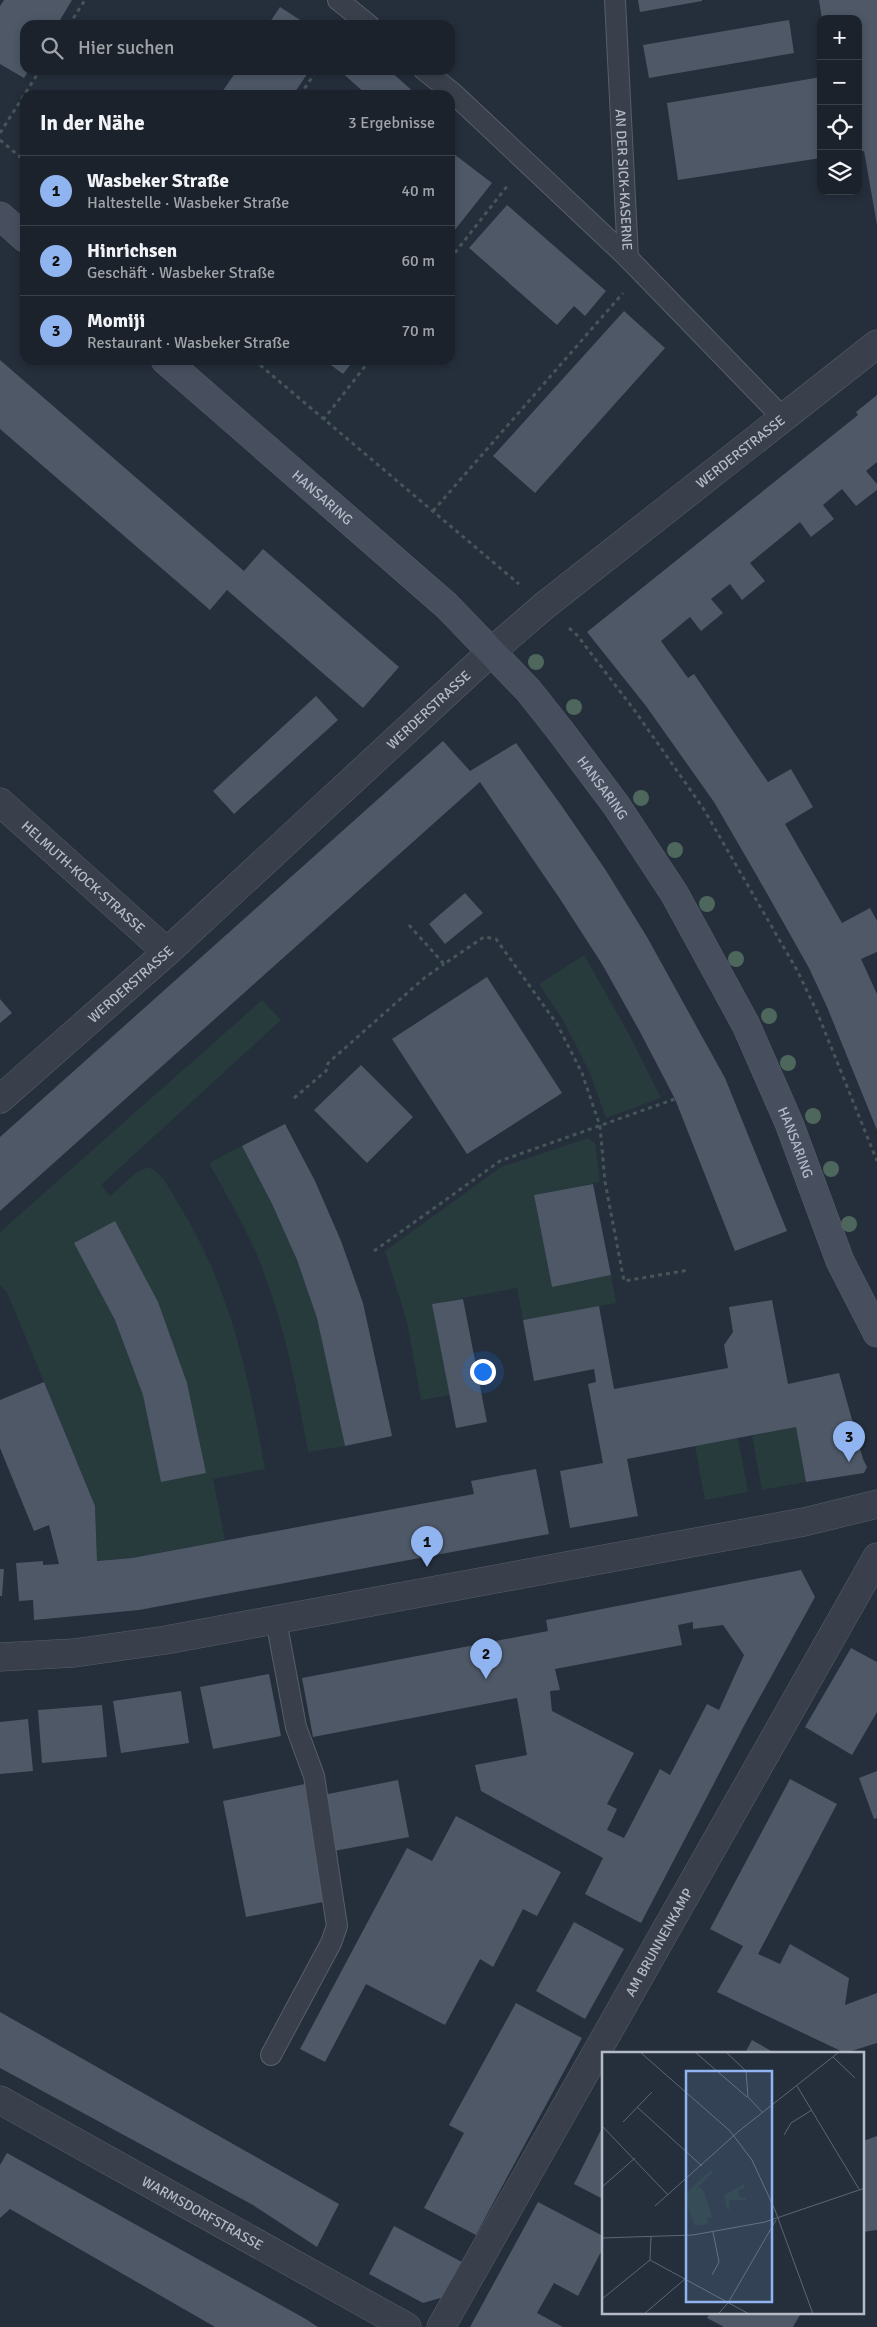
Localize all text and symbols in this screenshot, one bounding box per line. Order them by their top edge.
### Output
map controls [817,15,862,195]
button: + [817,15,862,60]
search box [20,20,455,75]
icon: search [38,34,66,62]
text: Hier suchen [78,36,174,60]
button: − [817,60,862,105]
button: locate [817,105,862,150]
street label: AN DER SICK-KASERNE [612,109,636,251]
text: In der Nähe [40,110,145,136]
text: 3 Ergebnisse [348,113,435,133]
button: layers [817,150,862,195]
text: Wasbeker Straße [87,169,229,193]
text: 1 [52,181,60,201]
text: 40 m [401,181,435,201]
text: Haltestelle · Wasbeker Straße [87,193,289,213]
text: Hinrichsen [87,239,177,263]
text: 2 [52,251,60,271]
text: 60 m [401,251,435,271]
text: Geschäft · Wasbeker Straße [87,263,275,283]
text: Momiji [87,309,145,333]
text: 3 [52,321,60,341]
text: 70 m [401,321,435,341]
text: Restaurant · Wasbeker Straße [87,333,290,353]
street label: WERDERSTRASSE [692,411,788,492]
street label: HANSARING [289,466,356,528]
street label: WERDERSTRASSE [383,667,474,753]
street label: HANSARING [574,753,632,823]
street label: HELMUTH-KOCK-STRASSE [18,817,149,937]
street label: WERDERSTRASSE [84,942,177,1026]
street label: HANSARING [774,1104,817,1180]
your location [470,1359,496,1385]
pin: 3 [833,1421,865,1462]
pin: 1 [411,1526,443,1567]
pin: 2 [470,1638,502,1679]
street label: AM BRUNNENKAMP [621,1885,696,2000]
inset map [602,2052,864,2314]
street label: WARMSDORFSTRASSE [139,2172,266,2254]

